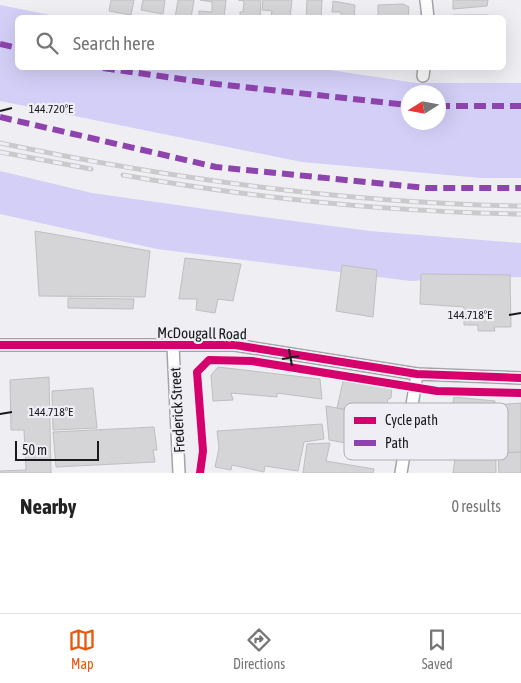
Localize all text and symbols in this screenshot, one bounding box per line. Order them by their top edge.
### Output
search box [15,15,506,70]
icon: search [33,29,61,57]
text: Search here [73,32,155,54]
north arrow [401,85,446,130]
text: 144.720°E [29,102,73,116]
text: 144.718°E [448,308,492,322]
street label: McDougall Road [157,324,247,342]
street label: Frederick Street [166,367,188,453]
legend [344,403,508,460]
text: 144.718°E [29,405,73,419]
text: Cycle path [385,412,438,428]
text: Path [385,435,409,451]
scale bar [15,438,99,461]
text: 50 m [22,442,47,458]
text: Nearby [20,494,76,518]
text: 0 results [451,497,501,515]
tab: Map [68,626,96,672]
tab: Directions [233,626,285,672]
tab: Saved [422,626,453,672]

